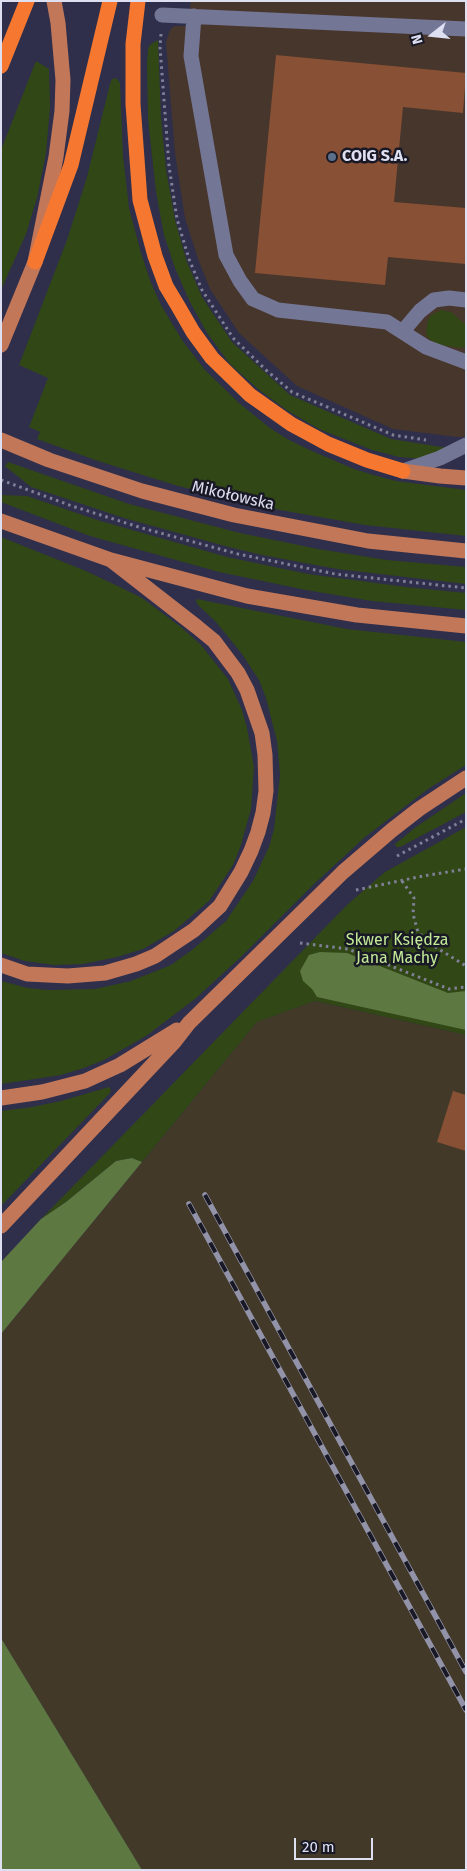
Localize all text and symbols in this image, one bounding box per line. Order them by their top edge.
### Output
north arrow [407,10,457,60]
text: N [408,32,427,46]
place label: COIG S.A. [342,147,407,167]
marker: COIG S.A. [326,151,338,163]
street label: Mikołowska [190,477,276,515]
park label: Skwer Księdza Jana Machy [346,931,448,969]
scale bar [297,1828,376,1860]
text: 20 m [302,1838,335,1856]

